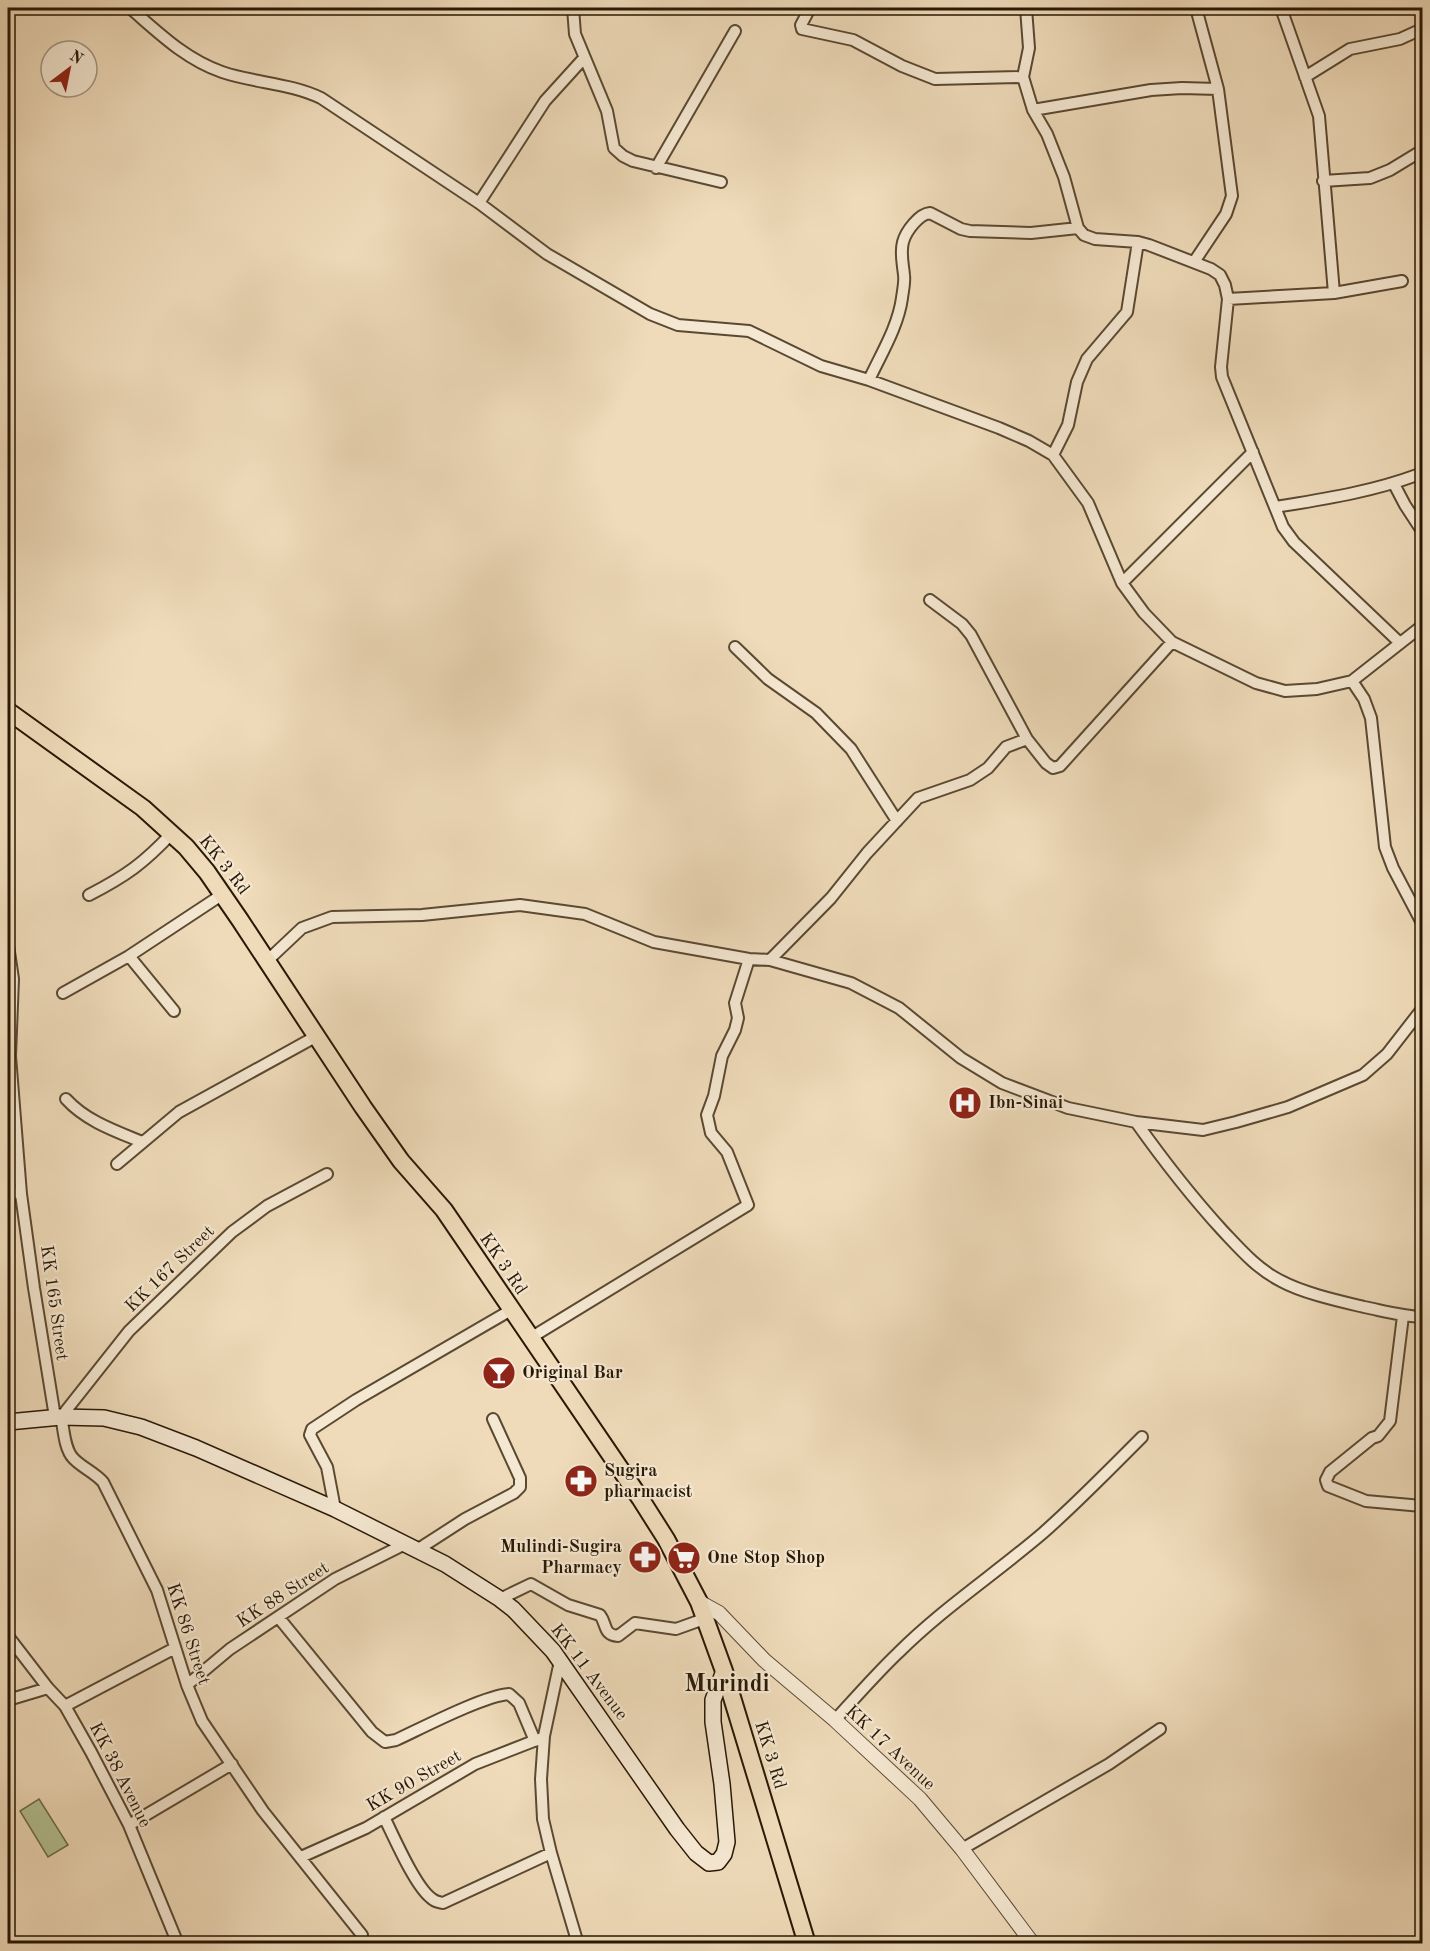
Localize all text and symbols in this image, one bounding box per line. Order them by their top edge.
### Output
north arrow [39,39,99,99]
text: N [66,48,86,68]
street label: KK 3 Rd [195,832,253,898]
hospital icon: Ibn-Sinai [947,1085,983,1121]
place label: Ibn-Sinai [988,1094,1063,1112]
street label: KK 167 Street [122,1222,218,1316]
street label: KK 3 Rd [476,1230,530,1298]
street label: KK 165 Street [37,1244,71,1362]
bar icon: Original Bar [481,1355,517,1391]
place label: Original Bar [522,1364,623,1382]
place label: Sugira pharmacist [604,1462,693,1501]
pharmacy icon: Sugira pharmacist [563,1463,599,1499]
place label: Mulindi-Sugira Pharmacy [500,1538,622,1577]
pharmacy icon: Mulindi-Sugira Pharmacy [627,1539,663,1575]
supermarket icon: One Stop Shop [666,1540,702,1576]
place label: One Stop Shop [707,1549,825,1567]
street label: KK 88 Street [234,1559,332,1631]
street label: KK 86 Street [163,1581,213,1687]
street label: KK 11 Avenue [547,1621,631,1723]
district label: Murindi [684,1673,770,1697]
street label: KK 17 Avenue [842,1702,938,1794]
street label: KK 3 Rd [751,1719,789,1791]
street label: KK 38 Avenue [86,1720,154,1830]
street label: KK 90 Street [364,1747,464,1815]

